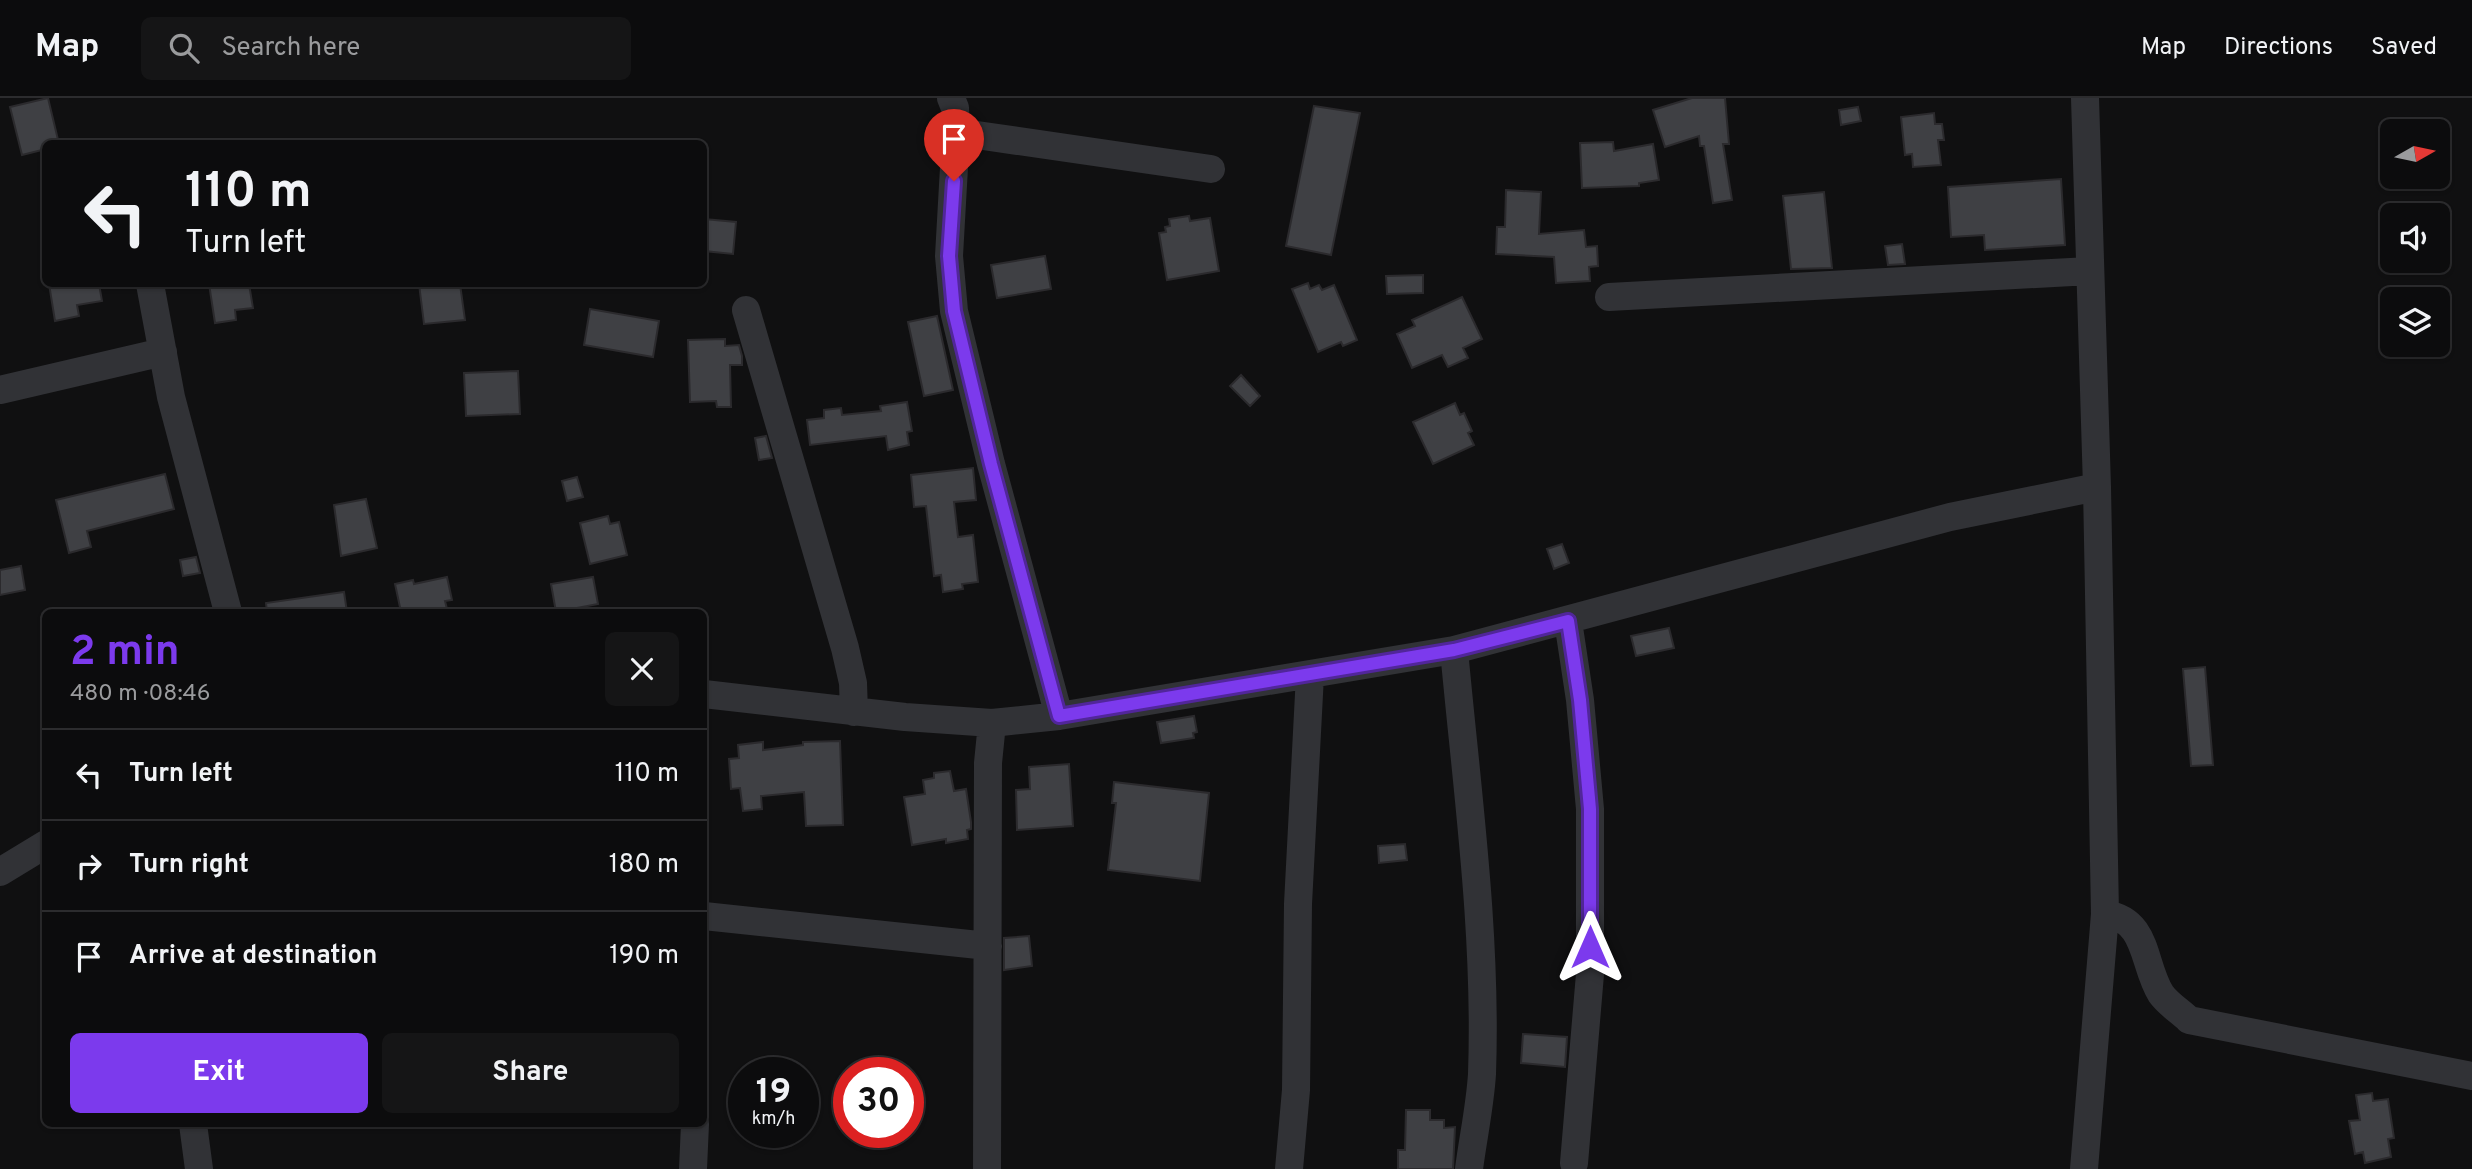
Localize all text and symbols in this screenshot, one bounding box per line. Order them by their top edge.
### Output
search box [141,17,631,80]
text: Map [35,27,99,69]
icon: search [165,29,203,67]
text: Search here [221,32,360,65]
text: Map [2141,33,2186,63]
text: Directions [2224,33,2333,63]
text: Saved [2371,33,2437,63]
pin [924,109,984,181]
north arrow [2380,119,2450,189]
map controls [2380,119,2450,357]
icon: arrive [935,120,973,158]
text: 110 m [185,163,312,225]
icon: left [70,168,161,259]
button: sound [2380,203,2450,273]
text: Turn left [185,224,306,264]
button: layers [2380,287,2450,357]
text: 2 min [70,627,180,680]
button: close [605,632,679,706]
text: 480 m · 08:46 [70,680,211,709]
icon: left [70,756,108,794]
text: Turn left [129,758,233,791]
text: 110 m [615,758,679,791]
icon: right [70,847,108,885]
text: Turn right [129,849,249,882]
text: 180 m [609,849,679,882]
position arrow [1553,910,1627,984]
icon: arrive [70,938,108,976]
text: Arrive at destination [129,940,377,973]
text: 190 m [609,940,679,973]
button: Exit [70,1033,368,1113]
button: Share [382,1033,679,1113]
speed limit sign: 30 [833,1057,924,1148]
text: 19 [756,1071,791,1115]
text: km/h [752,1108,795,1131]

